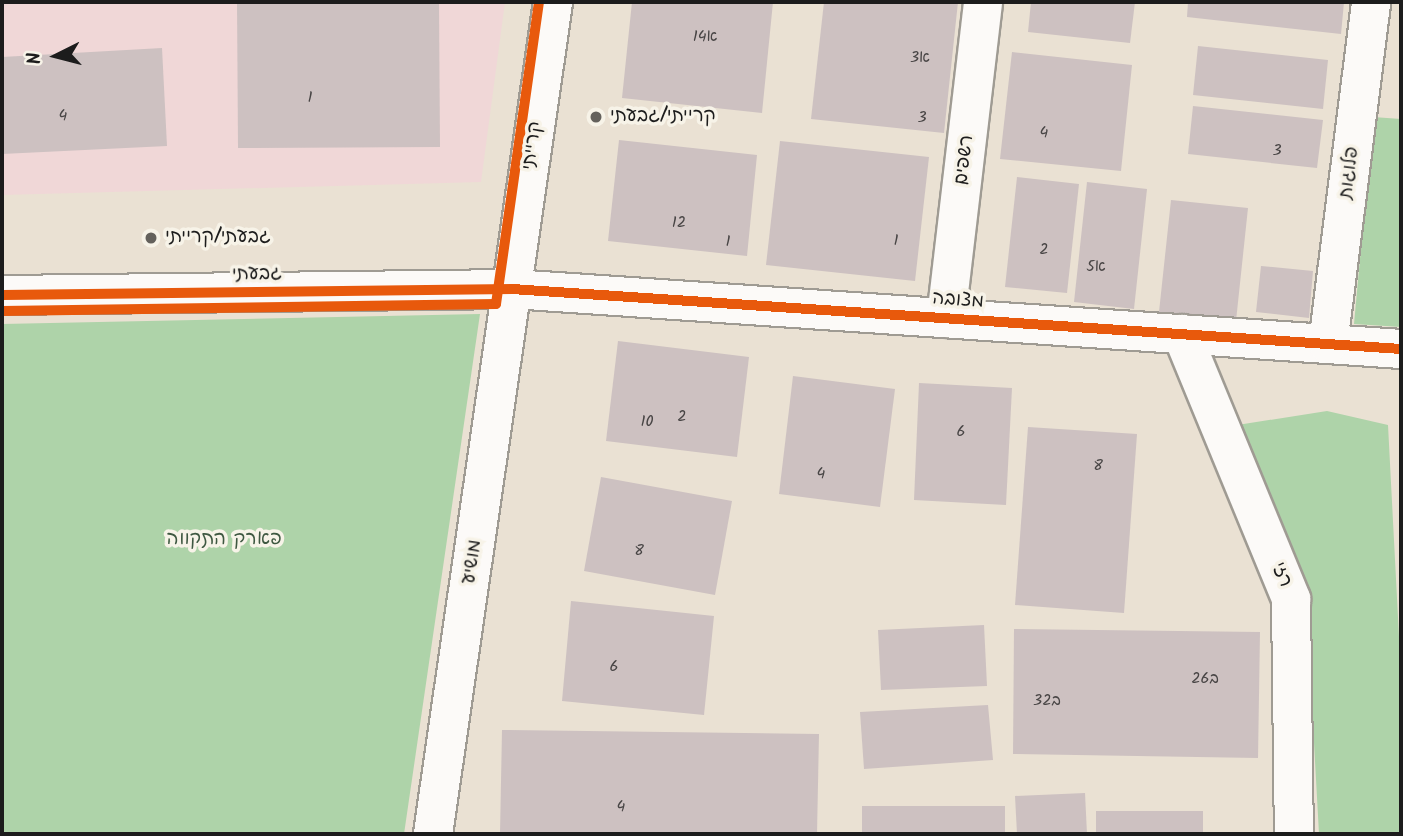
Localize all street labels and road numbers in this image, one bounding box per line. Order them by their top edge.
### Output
street label: קרייתי [518,120,548,172]
street label: רשפים [951,134,979,186]
street label: פלוגות [1335,145,1365,201]
street label: גבעתי [232,263,282,287]
street label: מצובה [931,288,985,314]
street label: מושיע [459,538,487,586]
street label: רזי [1266,559,1296,591]

